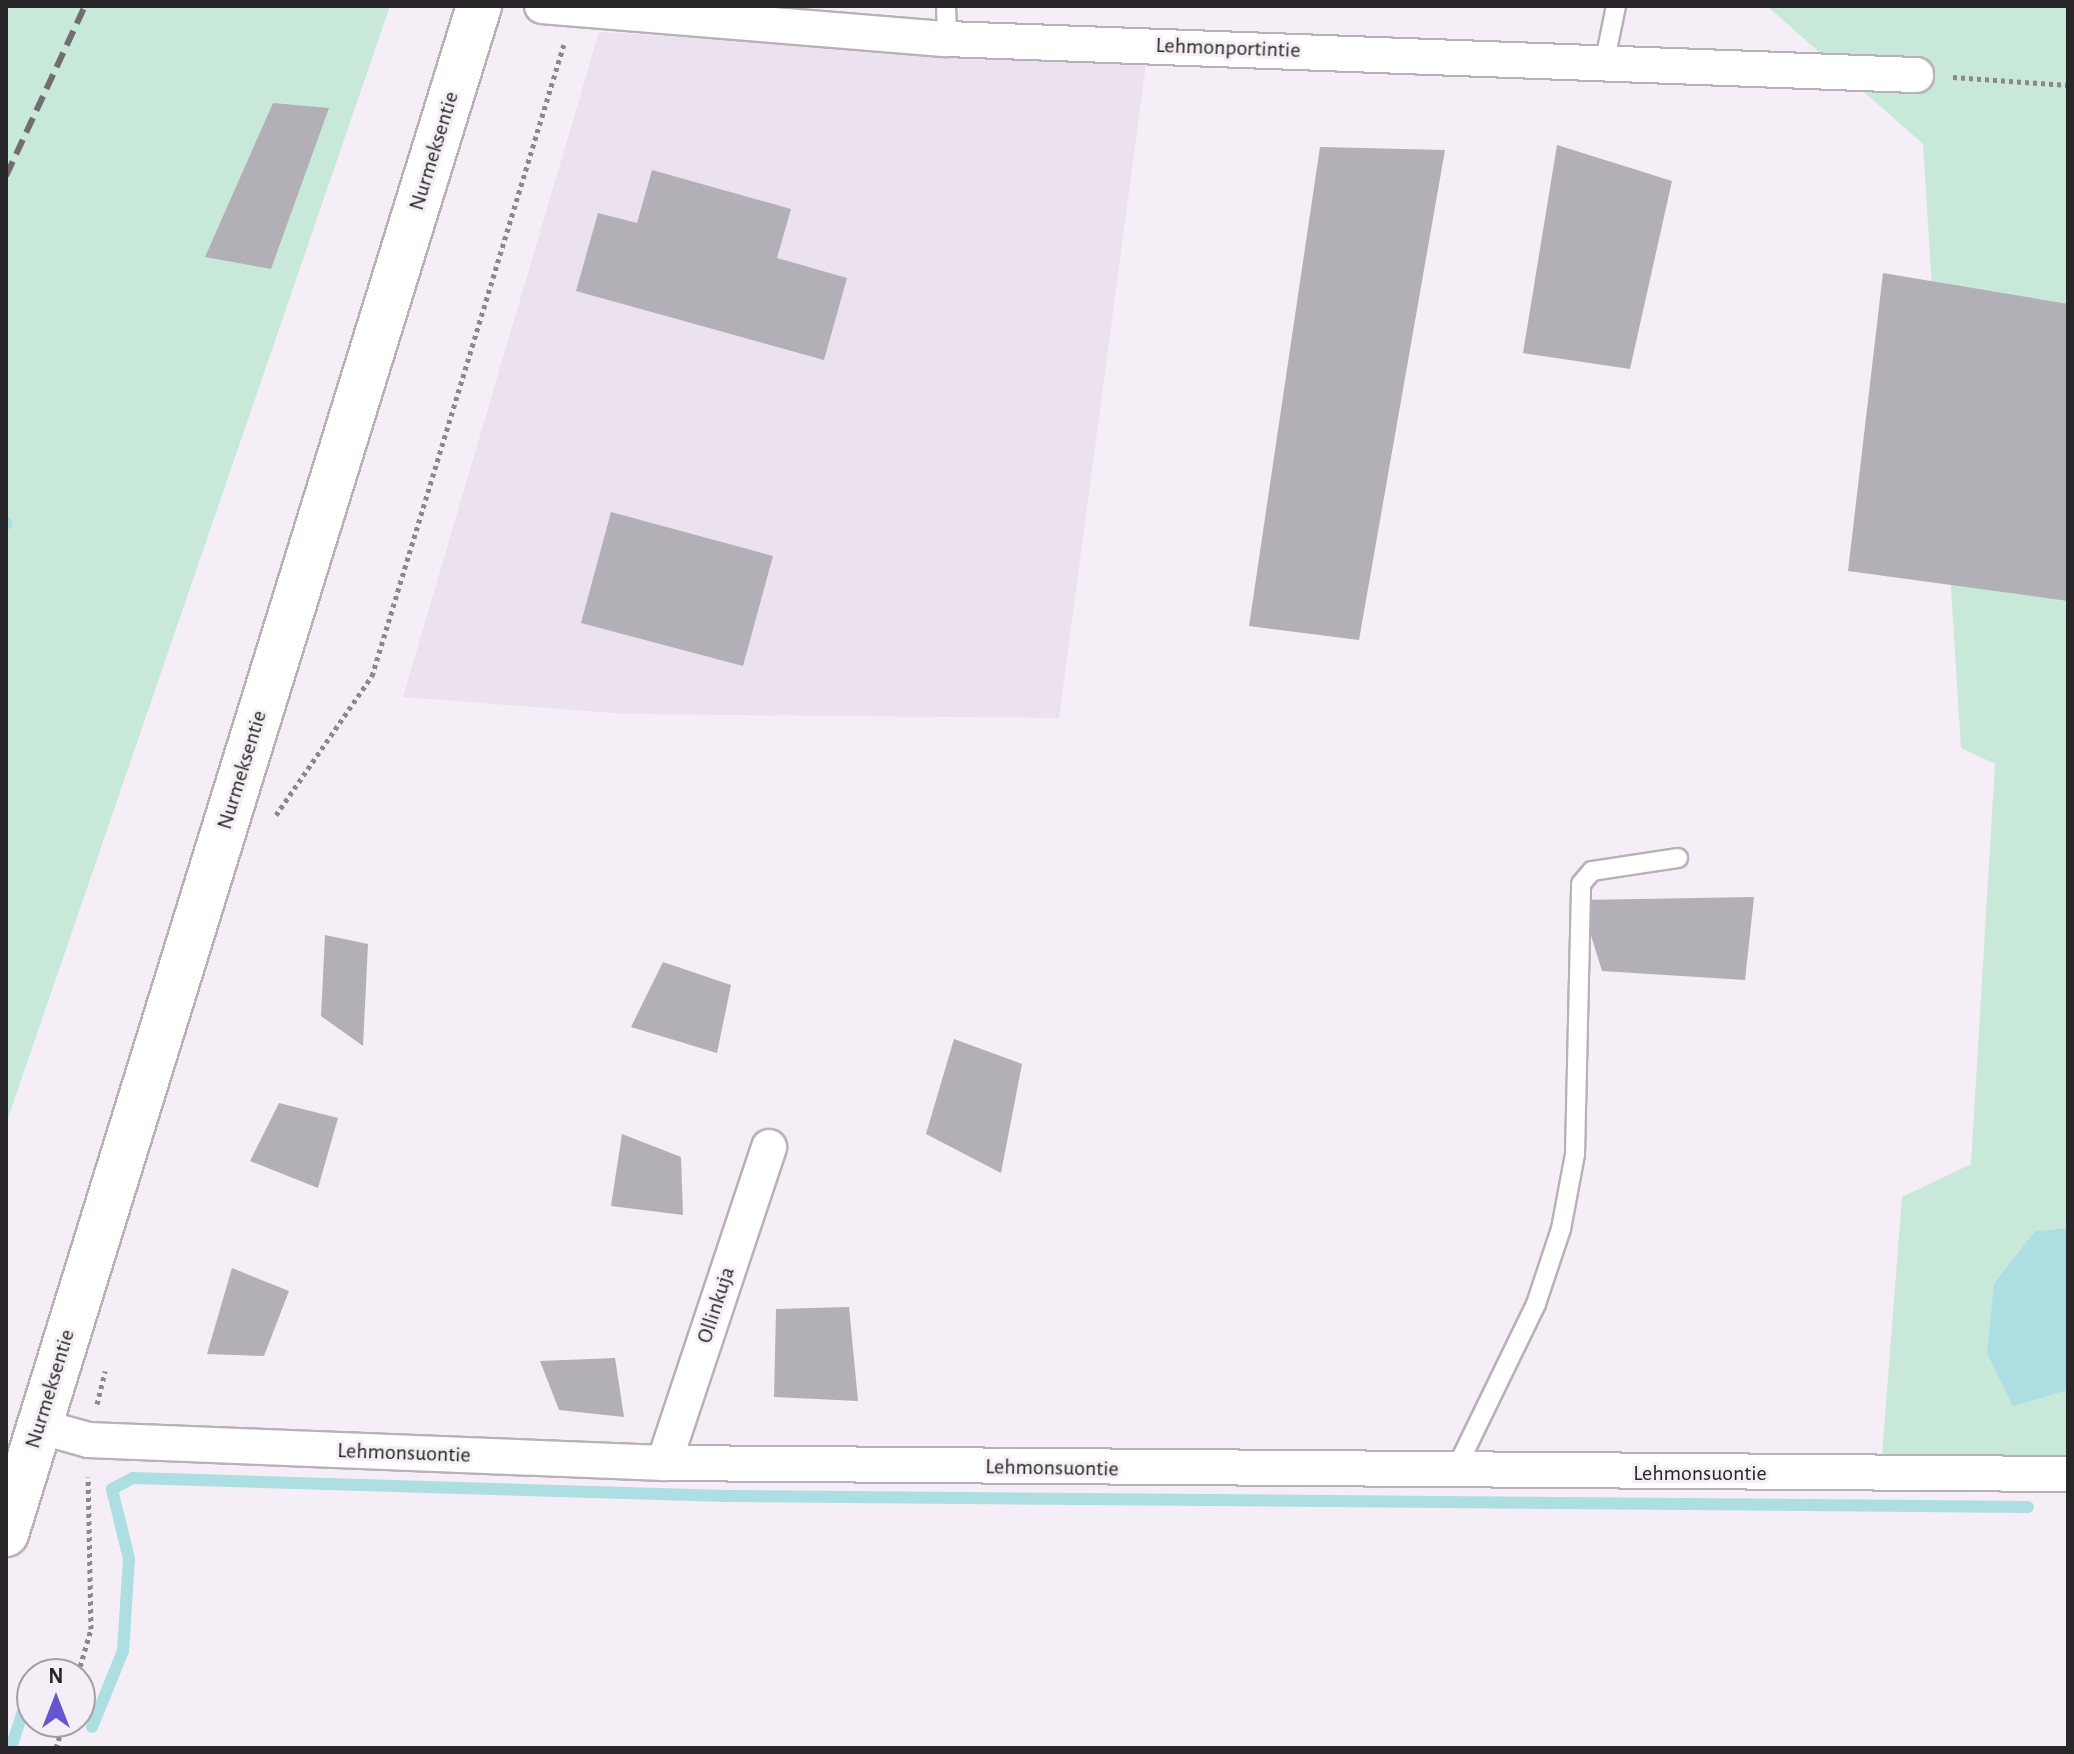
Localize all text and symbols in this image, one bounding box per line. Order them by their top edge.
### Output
street label: Lehmonportintie [1155,32,1301,64]
street label: Nurmeksentie [403,88,465,214]
street label: Nurmeksentie [211,707,273,833]
street label: Ollinkuja [691,1263,741,1347]
street label: Nurmeksentie [19,1326,81,1452]
street label: Lehmonsuontie [337,1437,471,1469]
street label: Lehmonsuontie [985,1454,1119,1482]
street label: Lehmonsuontie [1633,1461,1767,1487]
north arrow [16,1658,96,1738]
text: N [48,1665,64,1687]

